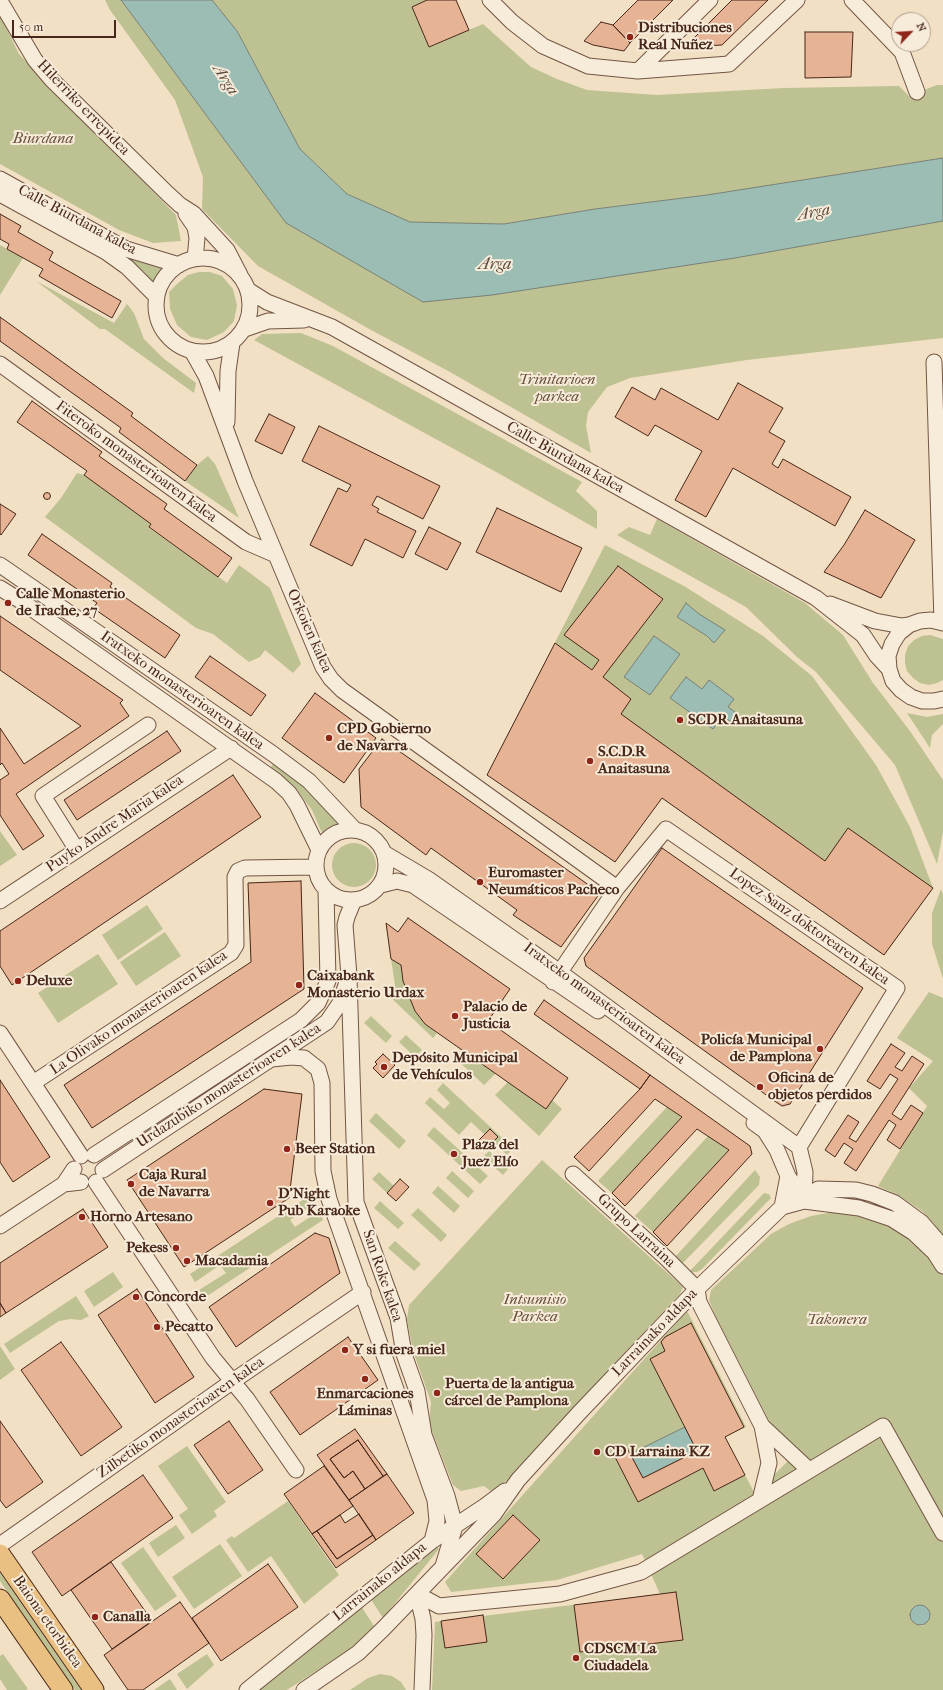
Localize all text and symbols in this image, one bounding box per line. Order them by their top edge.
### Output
scale bar [14,12,118,38]
north arrow [891,12,931,52]
place label: Distribuciones Real Nuñez [638,19,732,54]
text: 50 m [19,20,43,34]
text: N [914,21,929,34]
marker: Distribuciones Real Nuñez [625,32,635,42]
street label: Hilerriko errepidea [33,57,133,159]
water label: Arga [208,61,242,99]
park label: Biurdana [13,130,73,148]
street label: Calle Biurdana kalea [15,181,139,259]
water label: Arga [796,201,832,225]
water label: Arga [479,255,511,275]
park label: Trinitarioen parkea [518,371,596,406]
street label: Fiteroko monasterioaren kalea [52,397,220,527]
street label: Calle Biurdana kalea [503,418,627,498]
place label: Calle Monasterio de Irache, 27 [16,585,125,620]
street label: Orkoien kalea [283,586,335,676]
marker: Calle Monasterio de Irache, 27 [3,598,13,608]
street label: Iratxeko monasterioaren kalea [97,628,267,754]
place label: SCDR Anaitasuna [688,711,803,729]
marker: SCDR Anaitasuna [675,715,685,725]
place label: CPD Gobierno de Navarra [337,720,431,755]
marker: CPD Gobierno de Navarra [324,733,334,743]
place label: S.C.D.R Anaitasuna [598,743,670,778]
marker: S.C.D.R Anaitasuna [585,756,595,766]
street label: Puyko Andre Maria kalea [43,771,187,877]
place label: Euromaster Neumáticos Pacheco [488,864,619,899]
street label: Lopez-Sanz doktorearen kalea [725,865,893,989]
marker: Euromaster Neumáticos Pacheco [475,877,485,887]
street label: Iratxeko monasterioaren kalea [520,939,688,1069]
street label: La Olivako monasterioaren kalea [47,947,231,1079]
place label: Caixabank Monasterio Urdax [307,967,424,1002]
place label: Deluxe [26,972,72,990]
marker: Deluxe [13,976,23,986]
marker: Caixabank Monasterio Urdax [294,980,304,990]
place label: Palacio de Justicia [463,998,527,1033]
marker: Palacio de Justicia [450,1011,460,1021]
street label: Urdazubiko monasterioaren kalea [133,1020,325,1152]
place label: Policía Municipal de Pamplona [701,1031,812,1066]
marker: Policía Municipal de Pamplona [815,1044,825,1054]
place label: Depósito Municipal de Vehículos [392,1049,518,1084]
marker: Depósito Municipal de Vehículos [379,1062,389,1072]
place label: Oficina de objetos perdidos [768,1069,872,1104]
marker: Oficina de objetos perdidos [755,1082,765,1092]
place label: Plaza del Juez Elío [462,1136,519,1171]
place label: Beer Station [295,1140,375,1158]
marker: Beer Station [282,1144,292,1154]
marker: Plaza del Juez Elío [449,1149,459,1159]
place label: Caja Rural de Navarra [139,1166,210,1201]
marker: Caja Rural de Navarra [126,1179,136,1189]
place label: D'Night Pub Karaoke [278,1185,360,1220]
street label: Grupo Larraina [593,1190,679,1272]
marker: D'Night Pub Karaoke [265,1198,275,1208]
place label: Horno Artesano [90,1208,193,1226]
marker: Horno Artesano [77,1212,87,1222]
street label: San Roke kalea [358,1228,406,1324]
place label: Pekess [126,1239,168,1257]
marker: Pekess [171,1243,181,1253]
place label: Macadamia [195,1252,268,1270]
marker: Macadamia [182,1256,192,1266]
street label: Larrainako aldapa [608,1285,702,1381]
place label: Concorde [144,1288,206,1306]
park label: Intsumisio Parkea [504,1291,566,1326]
marker: Concorde [131,1292,141,1302]
park label: Takonera [807,1311,867,1329]
place label: Pecatto [165,1318,213,1336]
marker: Pecatto [152,1322,162,1332]
place label: Y si fuera miel [353,1341,445,1359]
marker: Y si fuera miel [340,1345,350,1355]
street label: Zilbetiko monasterioaren kalea [94,1353,268,1483]
marker: Enmarcaciones Láminas [360,1374,370,1384]
place label: Puerta de la antigua cárcel de Pamplona [445,1375,574,1410]
place label: Enmarcaciones Láminas [316,1385,414,1420]
marker: Puerta de la antigua cárcel de Pamplona [432,1388,442,1398]
place label: CD Larraina KZ [605,1443,710,1461]
marker: CD Larraina KZ [592,1447,602,1457]
street label: Larrainako aldapa [330,1539,430,1625]
street label: Baiona etorbidea [8,1572,86,1672]
place label: Canalla [103,1608,151,1626]
marker: Canalla [90,1612,100,1622]
place label: CDSCM La Ciudadela [584,1640,656,1675]
marker: CDSCM La Ciudadela [571,1653,581,1663]

